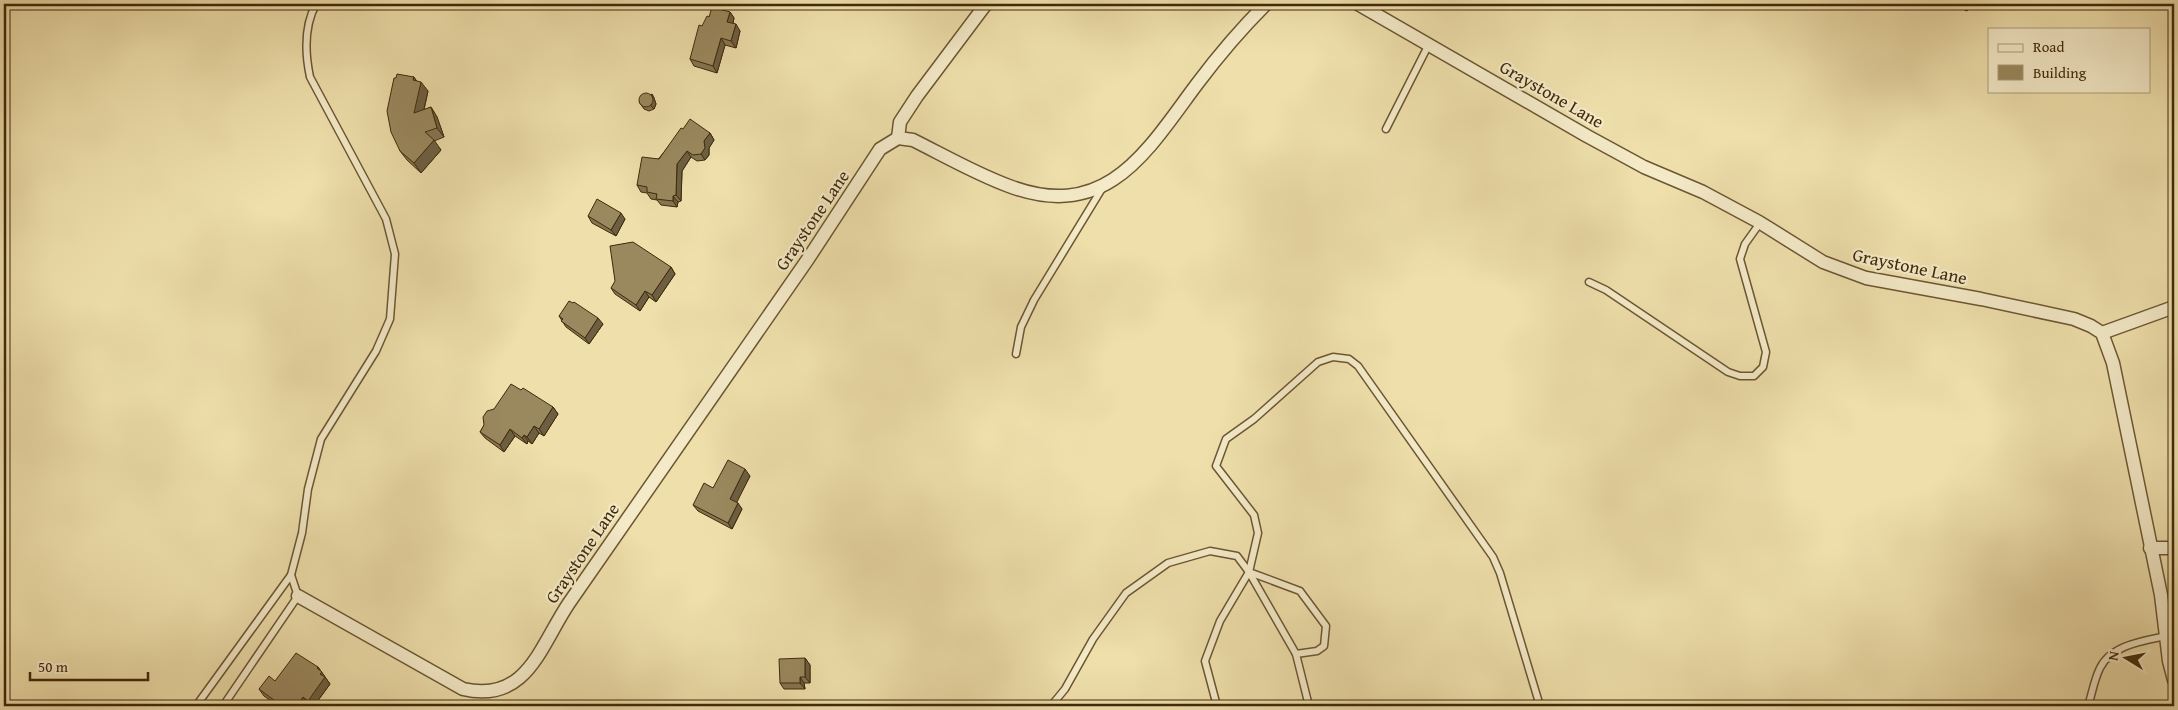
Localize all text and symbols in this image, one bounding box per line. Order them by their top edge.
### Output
legend [1988,28,2150,92]
text: Road [2033,36,2064,57]
street label: Graystone Lane [1495,53,1609,135]
text: Building [2033,62,2087,83]
street label: Graystone Lane [768,164,856,276]
street label: Graystone Lane [1850,241,1970,291]
street label: Graystone Lane [538,497,626,609]
north arrow [2100,632,2150,682]
text: N [2103,649,2124,662]
scale bar [30,650,148,682]
text: 50 m [38,656,69,677]

